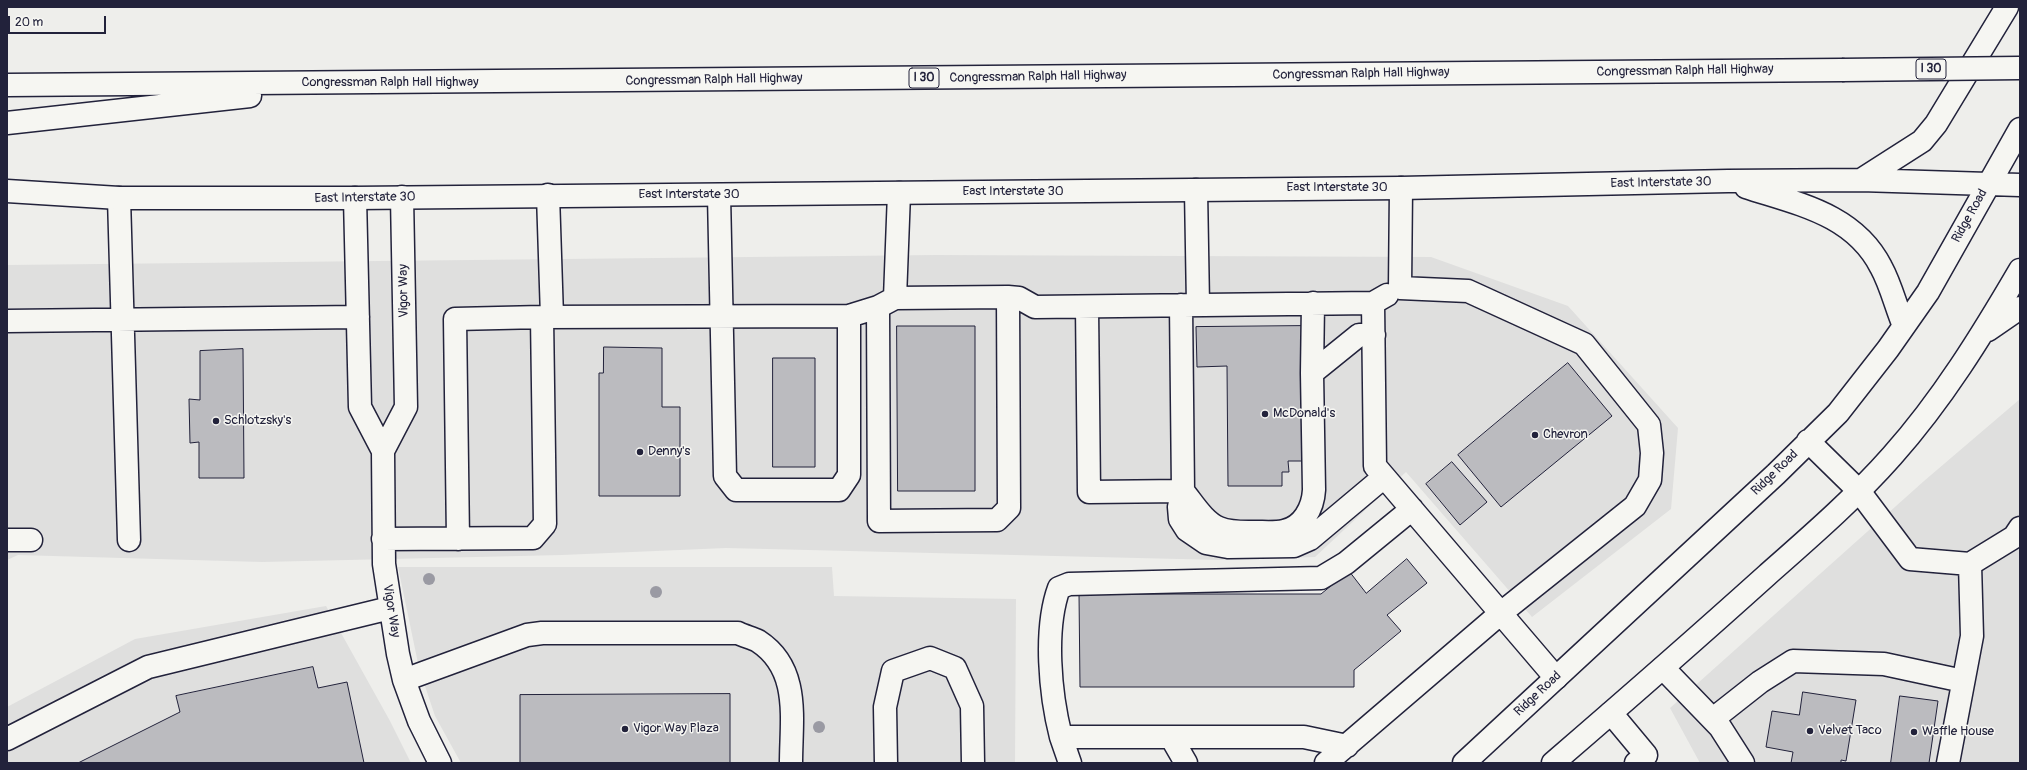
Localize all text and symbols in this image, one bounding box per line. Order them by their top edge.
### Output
scale bar [10,8,108,34]
text: 20 m [15,15,43,30]
road number: I 30 [1916,59,1946,79]
street label: Congressman Ralph Hall Highway [1596,62,1774,80]
street label: Congressman Ralph Hall Highway [1272,65,1450,83]
road number: I 30 [909,68,939,88]
street label: Congressman Ralph Hall Highway [949,68,1127,86]
street label: Congressman Ralph Hall Highway [625,71,803,89]
street label: Congressman Ralph Hall Highway [301,75,479,91]
street label: East Interstate 30 [1610,174,1712,192]
street label: East Interstate 30 [1286,180,1388,196]
street label: East Interstate 30 [962,184,1064,200]
street label: Ridge Road [1949,186,1991,246]
street label: East Interstate 30 [638,187,740,203]
street label: East Interstate 30 [314,189,416,207]
street label: Vigor Way [396,264,412,318]
place label: McDonald's [1273,406,1335,422]
marker: McDonald's [1260,409,1270,419]
place label: Schlotzsky's [224,413,291,429]
marker: Schlotzsky's [211,416,221,426]
place label: Chevron [1543,427,1588,443]
marker: Chevron [1530,430,1540,440]
place label: Denny's [648,444,690,460]
marker: Denny's [635,447,645,457]
street label: Ridge Road [1748,447,1802,499]
street label: Vigor Way [379,583,403,639]
street label: Ridge Road [1511,668,1565,720]
place label: Vigor Way Plaza [633,721,719,737]
place label: Velvet Taco [1818,723,1882,739]
marker: Vigor Way Plaza [620,724,630,734]
place label: Waffle House [1922,724,1994,740]
marker: Velvet Taco [1805,726,1815,736]
marker: Waffle House [1909,727,1919,737]

